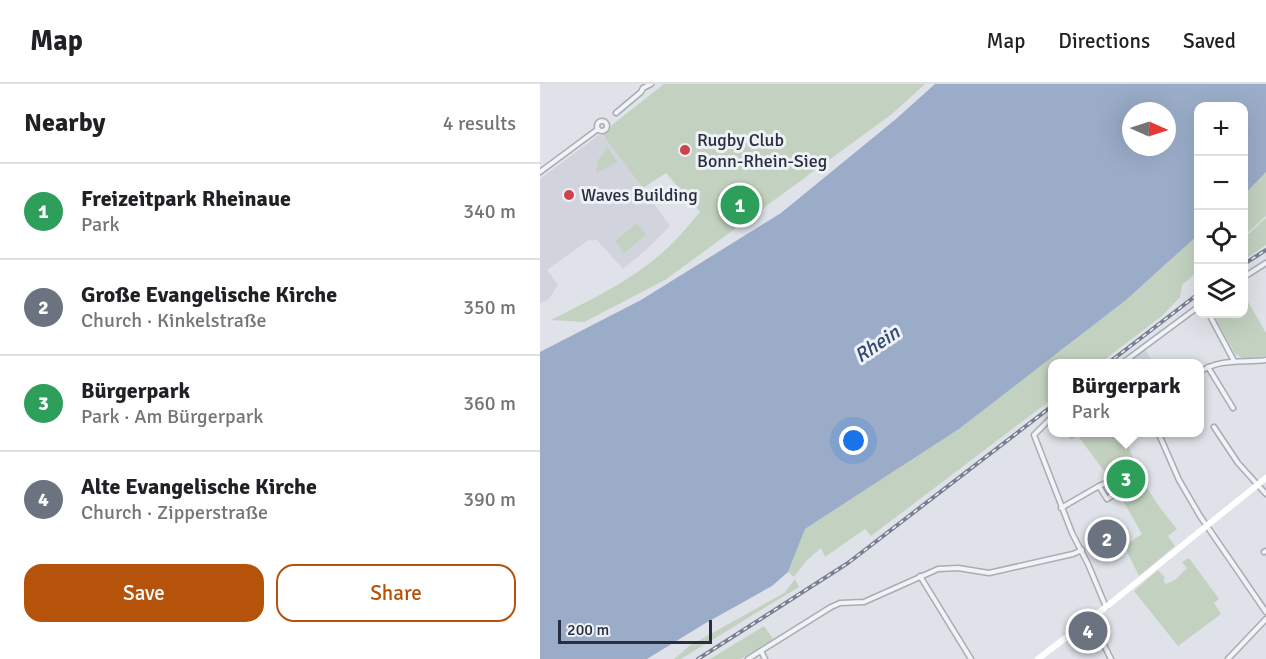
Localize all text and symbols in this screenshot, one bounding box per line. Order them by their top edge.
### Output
text: Map [30,24,83,58]
text: Map [987,28,1025,54]
text: Directions [1058,28,1150,54]
text: Saved [1183,28,1236,54]
north arrow [1122,102,1176,156]
map controls [1194,102,1248,318]
button: + [1194,102,1248,156]
text: Nearby [24,107,105,139]
text: 4 results [443,111,516,136]
place label: Rugby Club Bonn-Rhein-Sieg [697,129,827,172]
marker: Rugby Club Bonn-Rhein-Sieg [678,143,692,157]
button: − [1194,156,1248,210]
pin: 1 [720,182,760,228]
place label: Waves Building [581,184,698,206]
text: Freizeitpark Rheinaue [81,185,291,212]
marker: Waves Building [562,188,576,202]
text: 1 [38,199,49,224]
text: 340 m [463,199,516,224]
button: locate [1194,210,1248,264]
text: Park [81,212,119,237]
button: layers [1194,264,1248,318]
text: Große Evangelische Kirche [81,281,337,308]
text: 2 [38,295,49,320]
text: 350 m [463,295,516,320]
text: Church · Kinkelstraße [81,308,267,333]
water label: Rhein [850,319,905,368]
popup [1048,359,1204,437]
text: Bürgerpark [1072,372,1180,399]
text: Bürgerpark [81,377,190,404]
text: 3 [38,391,49,416]
text: 360 m [463,391,516,416]
text: Park [1072,399,1110,424]
text: Park · Am Bürgerpark [81,404,263,429]
your location [839,426,868,455]
pin: 3 [1106,456,1146,502]
text: Alte Evangelische Kirche [81,473,317,500]
text: 4 [38,487,49,512]
text: 390 m [463,487,516,512]
text: Church · Zipperstraße [81,500,268,525]
pin: 2 [1088,516,1126,562]
button: Save [24,564,264,622]
button: Share [276,564,516,622]
pin: 4 [1068,608,1108,654]
scale bar [558,617,712,644]
text: 200 m [567,620,609,640]

